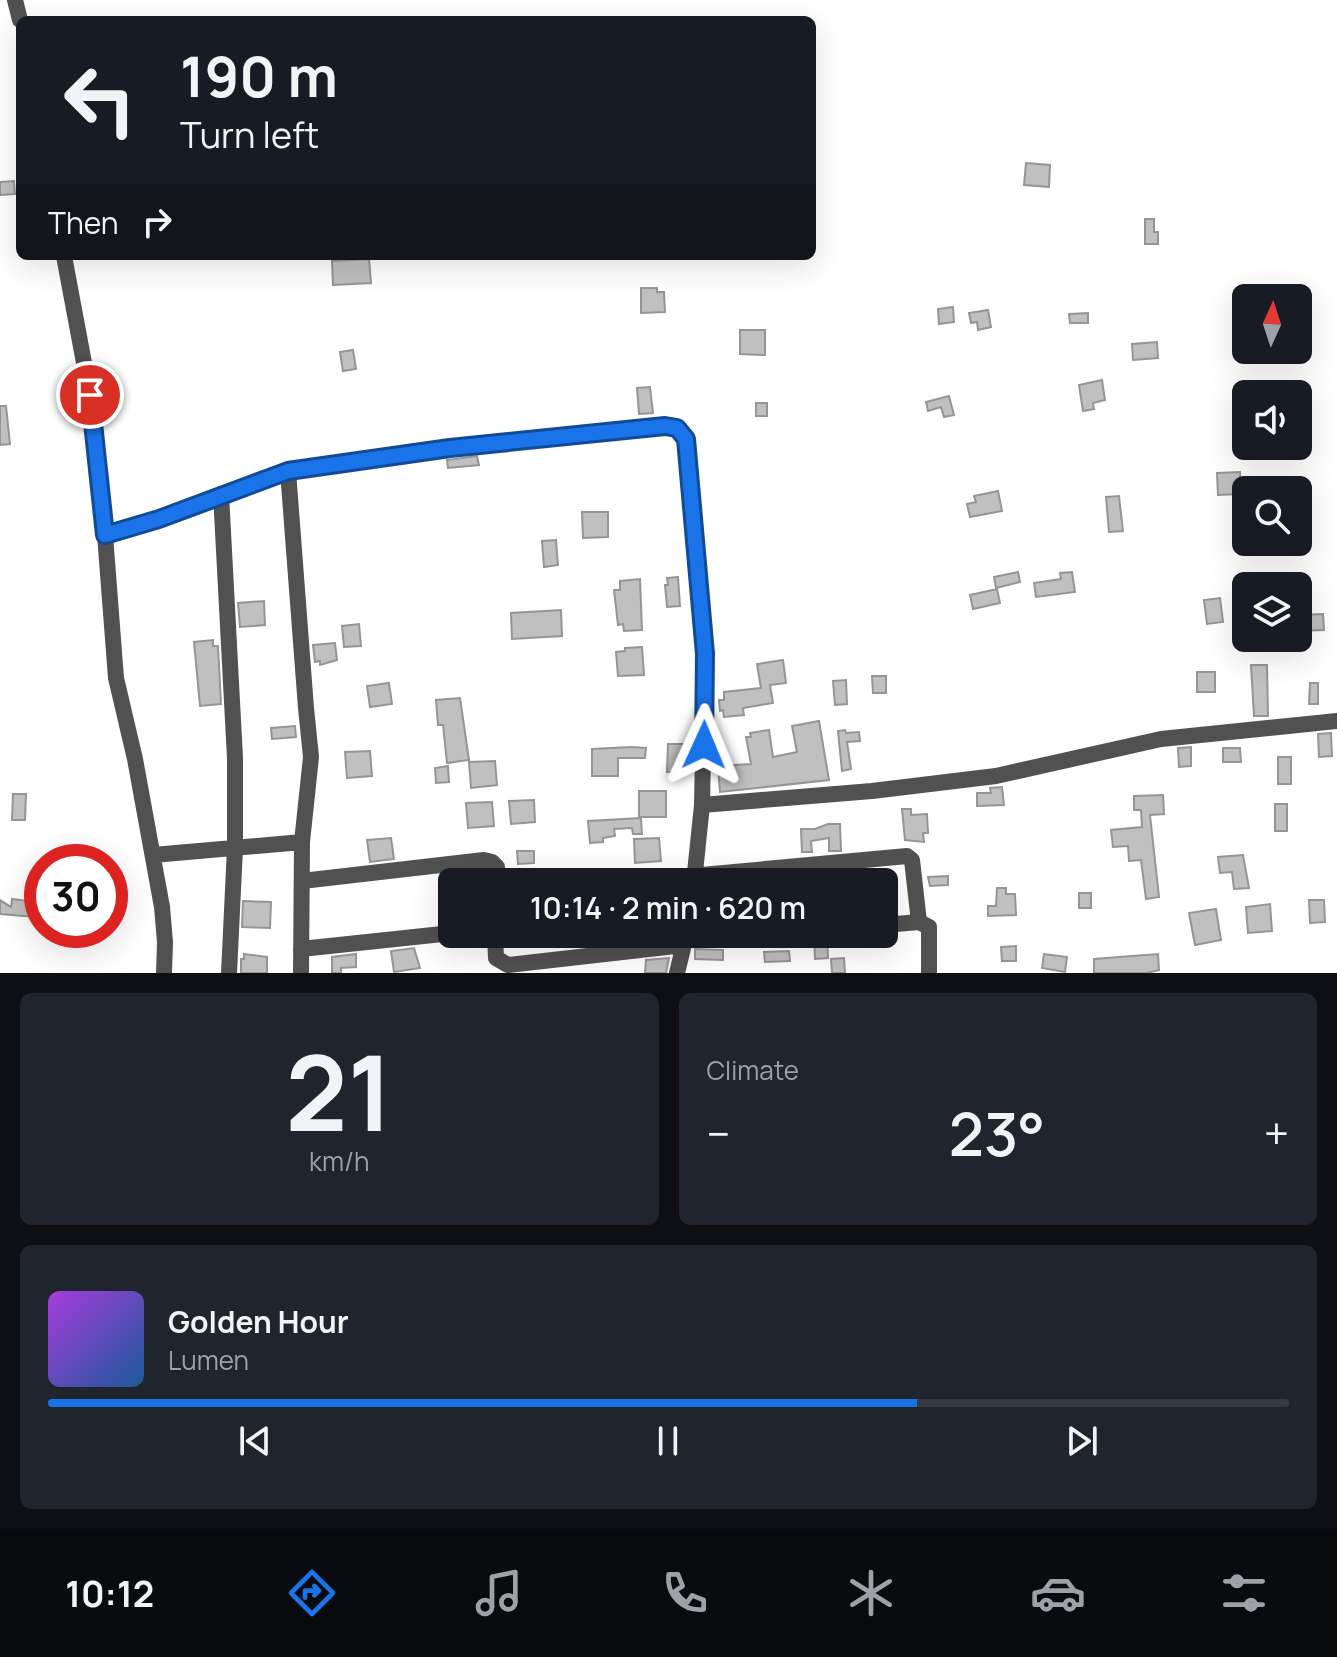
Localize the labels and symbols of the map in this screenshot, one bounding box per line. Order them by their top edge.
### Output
north arrow [1232,284,1312,364]
pin [56,361,124,429]
position arrow [662,703,746,787]
speed limit sign: 30 [24,844,128,948]

